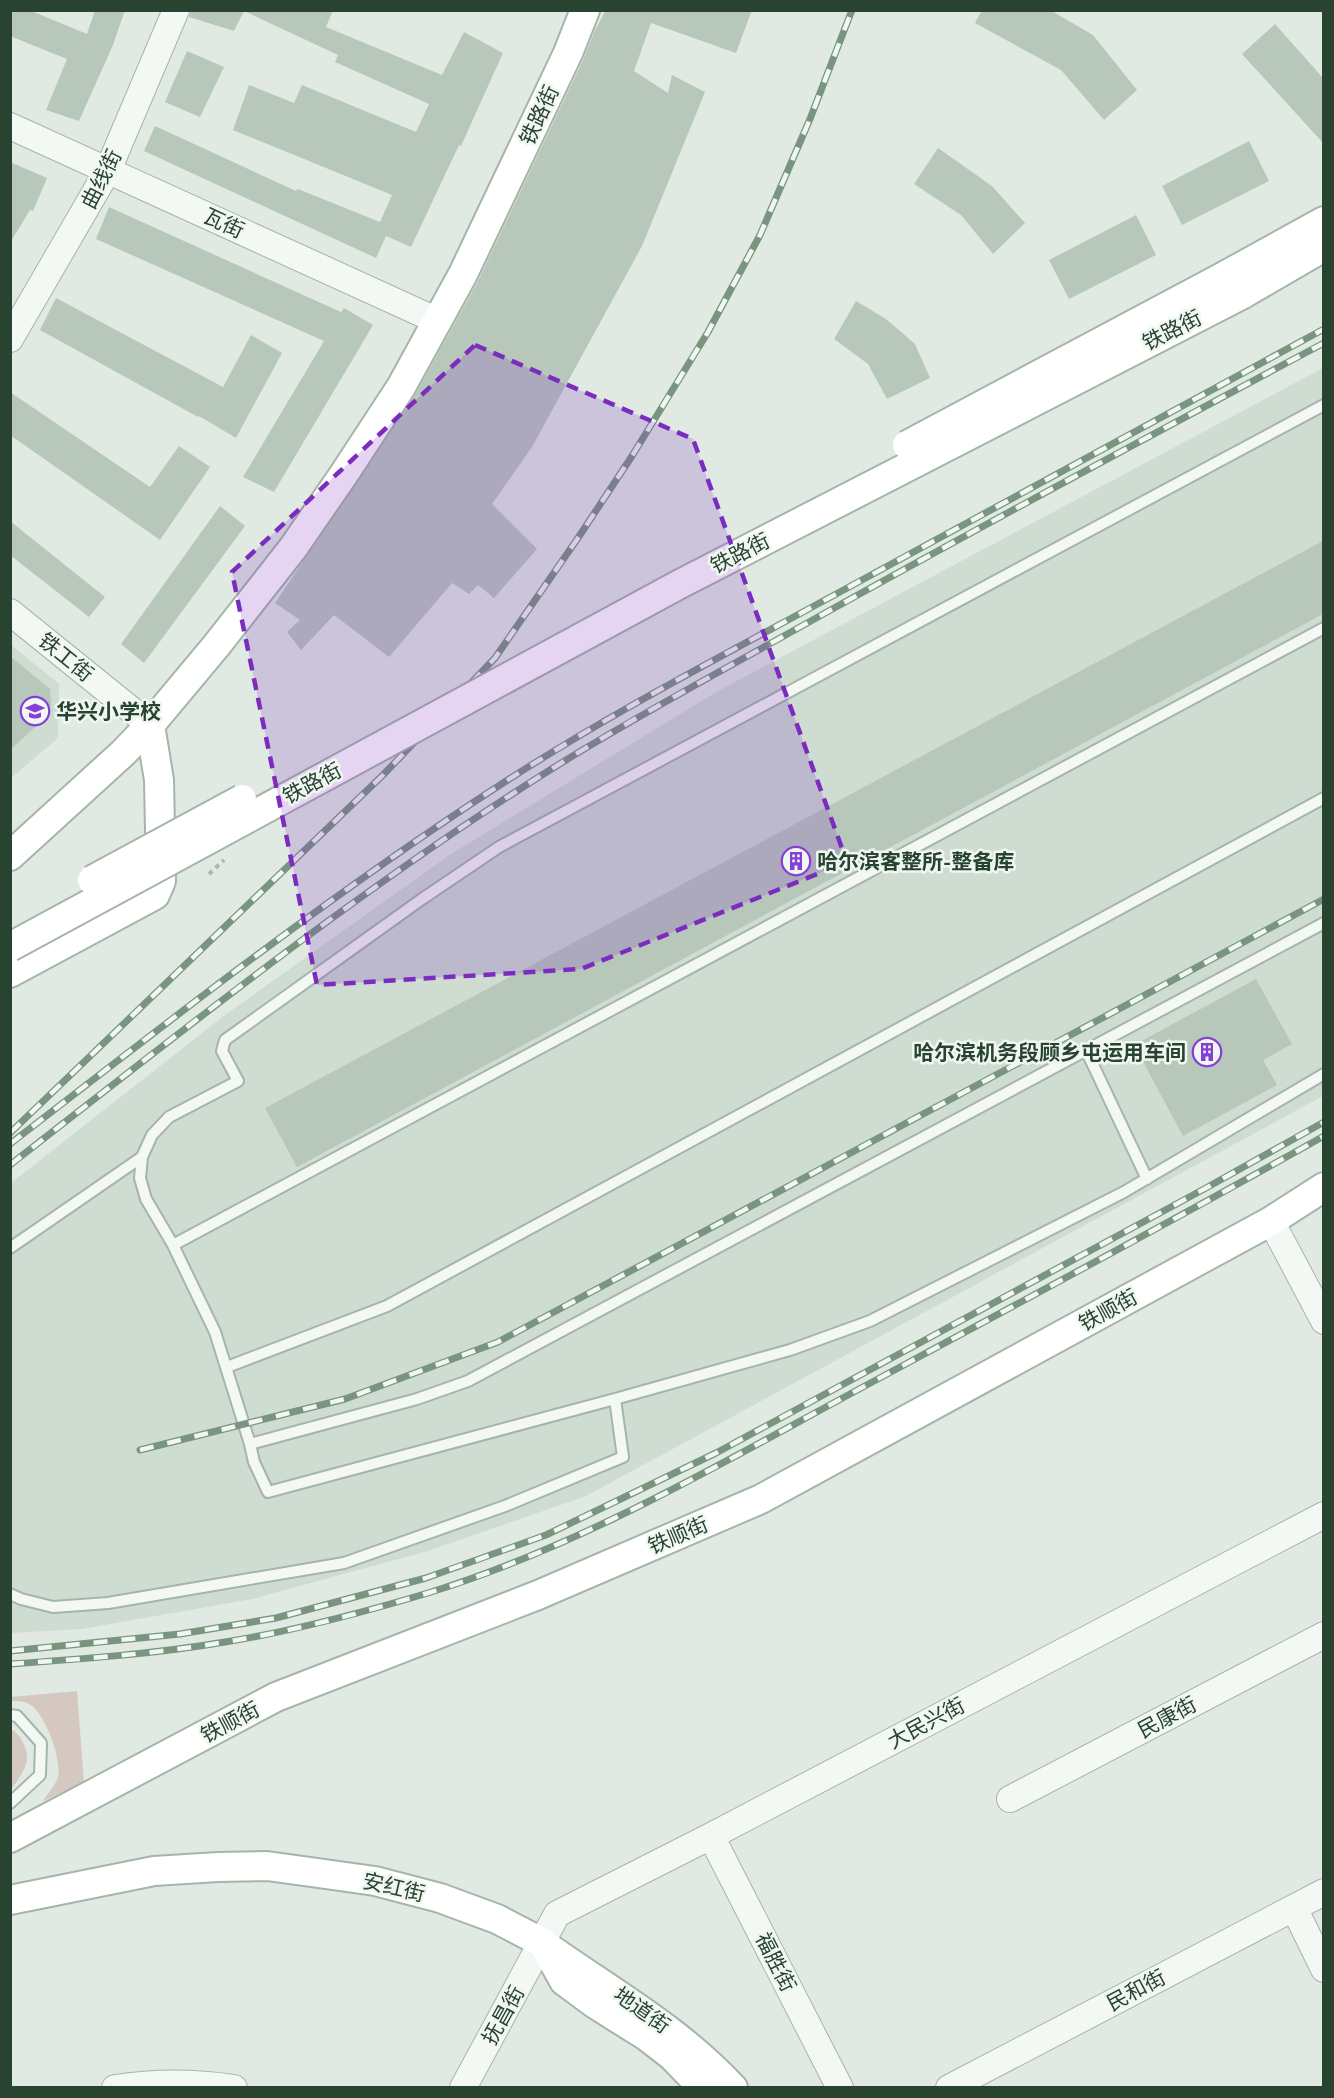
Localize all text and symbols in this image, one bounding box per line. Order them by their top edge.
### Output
street label: 铁路街 [514,81,564,149]
street label: 曲线街 [76,145,126,213]
street label: 瓦街 [200,203,248,243]
street label: 铁路街 [1138,305,1206,355]
street label: 铁路街 [706,528,774,578]
street label: 铁工街 [34,627,98,687]
school or university icon: 华兴小学校 [19,695,51,727]
place label: 华兴小学校 [56,699,161,724]
street label: 铁路街 [278,757,346,809]
building icon: 哈尔滨客整所-整备库 [780,845,812,877]
place label: 哈尔滨客整所-整备库 [817,849,1014,874]
building icon: 哈尔滨机务段顾乡屯运用车间 [1191,1036,1223,1068]
place label: 哈尔滨机务段顾乡屯运用车间 [913,1040,1186,1065]
street label: 铁顺街 [1074,1284,1142,1336]
street label: 铁顺街 [644,1511,712,1559]
street label: 民康街 [1133,1691,1201,1743]
street label: 大民兴街 [883,1692,969,1754]
street label: 铁顺街 [196,1696,264,1748]
street label: 安红街 [360,1868,428,1906]
street label: 福胜街 [751,1928,801,1996]
street label: 民和街 [1102,1964,1170,2016]
street label: 抚昌街 [477,1981,529,2049]
street label: 地道街 [609,1982,675,2038]

